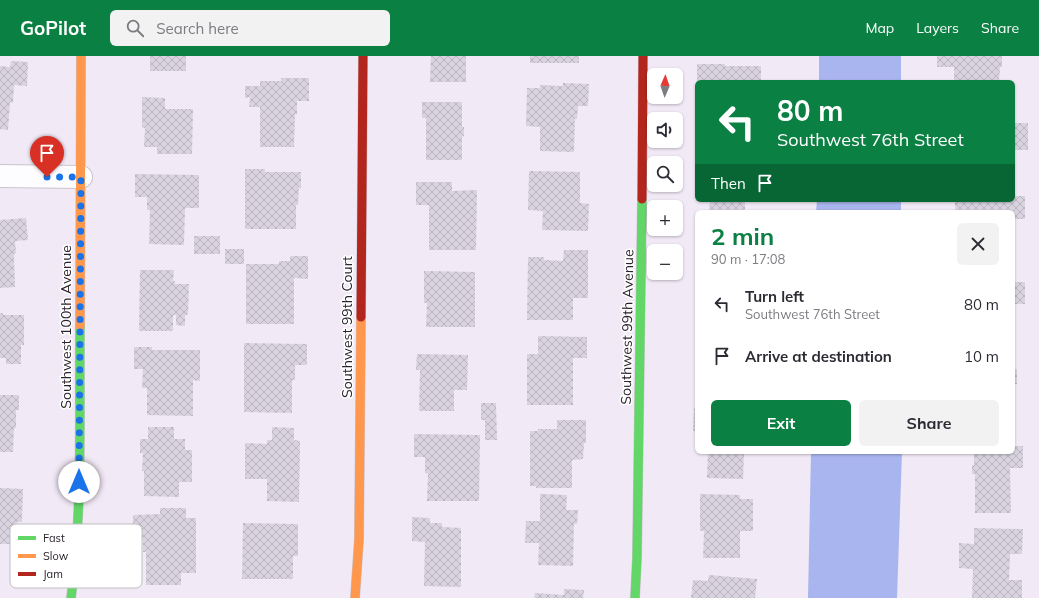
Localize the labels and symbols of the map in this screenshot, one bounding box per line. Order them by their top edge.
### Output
north arrow [647,68,683,104]
pin [30,136,64,177]
street label: Southwest 100th Avenue [57,245,75,409]
street label: Southwest 99th Avenue [617,249,637,405]
street label: Southwest 99th Court [338,256,356,398]
position arrow [58,461,100,503]
legend [10,524,142,588]
text: Fast [43,531,65,545]
text: Slow [43,549,69,563]
text: Jam [43,567,63,581]

